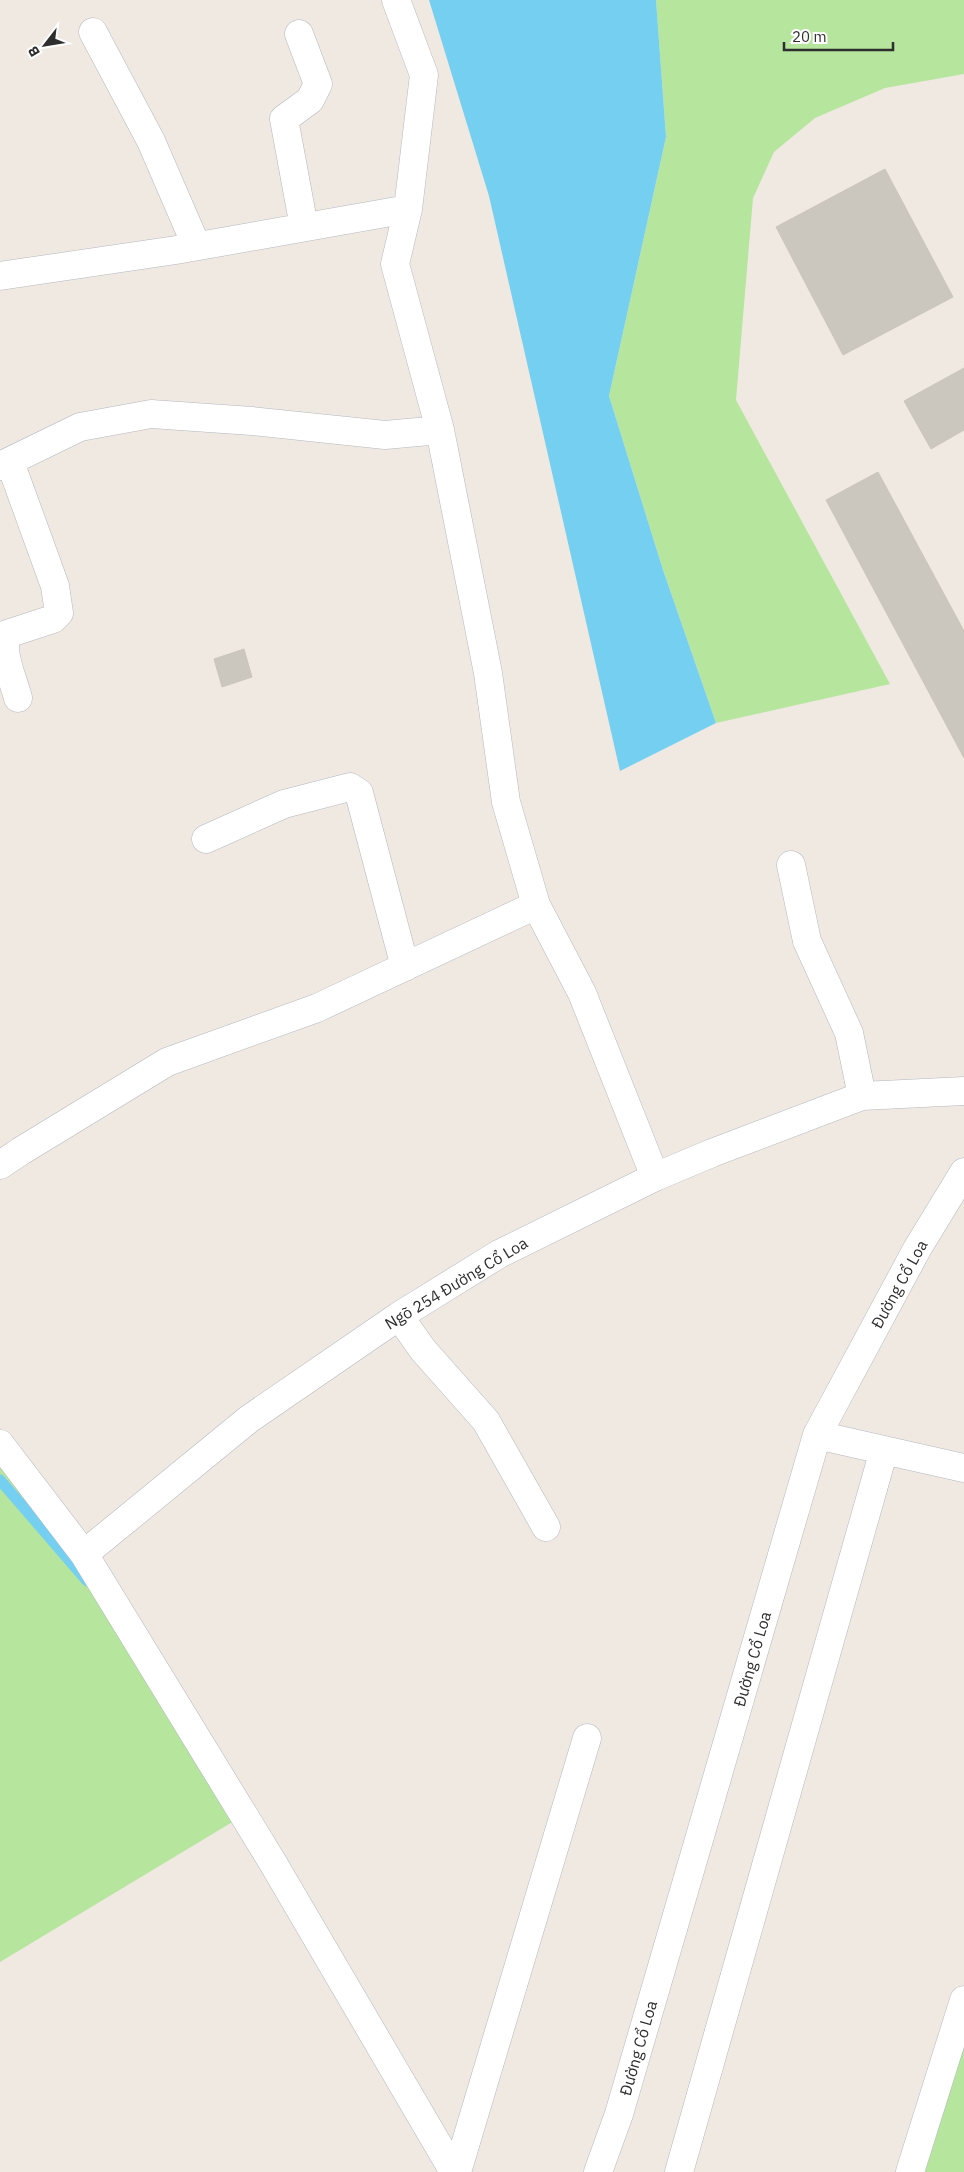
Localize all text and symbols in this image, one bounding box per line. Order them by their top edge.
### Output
north arrow [20,20,70,70]
scale bar [784,20,893,52]
text: 20 m [792,27,827,46]
text: B [24,43,44,60]
street label: Ngõ 254 Đường Cổ Loa [381,1232,531,1334]
street label: Đường Cổ Loa [866,1236,932,1332]
street label: Đường Cổ Loa [729,1609,775,1709]
street label: Đường Cổ Loa [615,1998,661,2098]

